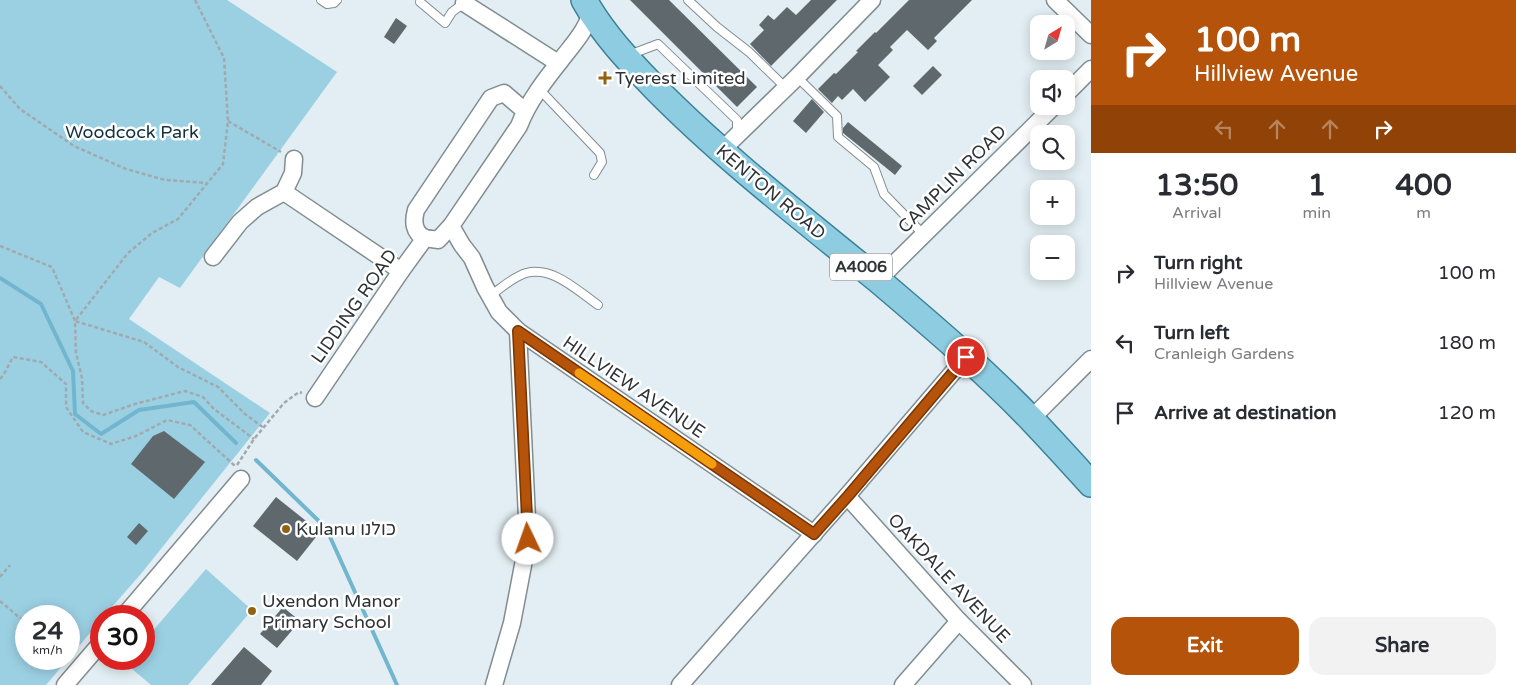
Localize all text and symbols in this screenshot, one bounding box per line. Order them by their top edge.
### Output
north arrow [1030,15,1075,60]
map controls [1030,15,1075,280]
text: 100 m [1194,19,1301,61]
icon: right [1111,20,1176,85]
text: Hillview Avenue [1194,61,1358,87]
place label: Tyerest Limited [615,67,746,89]
button: sound [1030,70,1075,115]
marker: Tyerest Limited [599,72,611,84]
icon: left [1210,115,1238,143]
icon: ahead [1263,115,1291,143]
icon: ahead [1316,115,1344,143]
icon: right [1369,115,1397,143]
street label: CAMPLIN ROAD [893,120,1011,238]
park label: Woodcock Park [65,121,199,143]
button: search [1030,125,1075,170]
street label: KENTON ROAD [712,140,830,244]
text: 13:50 [1155,167,1238,204]
text: 1 [1307,167,1326,204]
text: 400 [1395,167,1452,204]
button: + [1030,180,1075,225]
text: Arrival [1172,203,1222,223]
text: min [1303,203,1331,223]
text: m [1416,203,1431,223]
button: − [1030,235,1075,280]
street label: LIDDING ROAD [306,245,402,367]
text: Turn right [1154,252,1242,274]
road number: A4006 [830,253,892,280]
icon: right [1111,259,1139,287]
text: 100 m [1438,262,1496,284]
text: Hillview Avenue [1154,274,1273,294]
text: Turn left [1154,322,1230,344]
icon: left [1111,329,1139,357]
street label: HILLVIEW AVENUE [559,331,709,443]
text: 180 m [1438,332,1496,354]
pin [945,336,987,378]
icon: arrive [952,343,980,371]
text: Cranleigh Gardens [1154,344,1294,364]
icon: arrive [1111,399,1139,427]
text: Arrive at destination [1154,402,1337,424]
text: 120 m [1438,402,1496,424]
street label: OAKDALE AVENUE [883,509,1015,647]
position arrow [501,512,553,564]
place label: Kulanu כולנו [296,518,396,540]
marker: Kulanu כולנו [280,523,292,535]
place label: Uxendon Manor Primary School [262,590,400,633]
speed limit sign: 30 [90,605,155,670]
marker: Uxendon Manor Primary School [246,605,258,617]
text: 24 [32,616,63,646]
button: Exit [1111,617,1299,675]
button: Share [1309,617,1496,675]
text: km/h [32,643,63,657]

